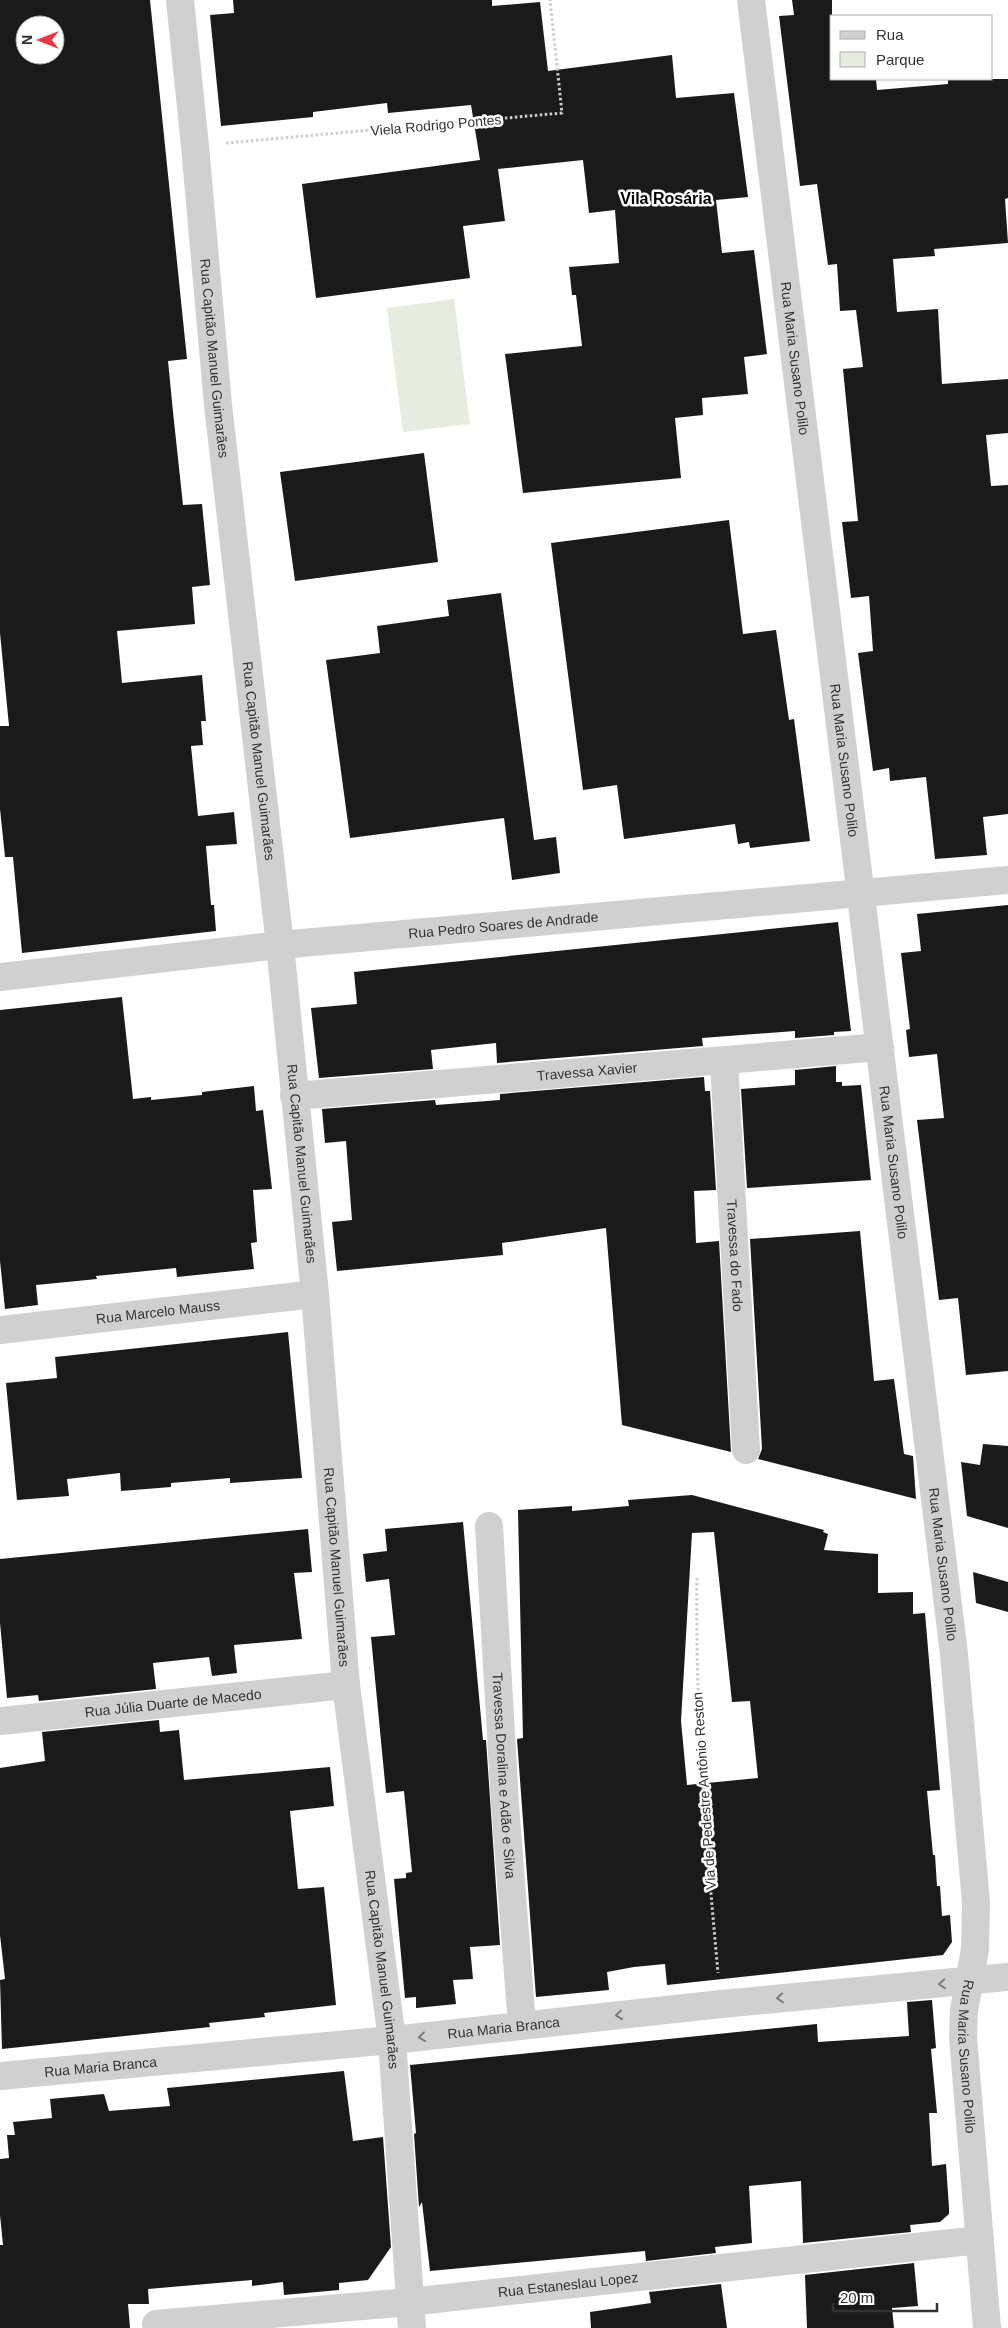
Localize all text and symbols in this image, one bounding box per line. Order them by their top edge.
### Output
north arrow [15,15,65,65]
legend [830,15,993,80]
text: Rua [876,26,904,43]
text: N [19,35,35,45]
text: Parque [876,51,924,68]
street label: Viela Rodrigo Pontes [370,111,502,139]
district label: Vila Rosária [620,190,712,207]
street label: Rua Capitão Manuel Guimarães [197,258,232,459]
street label: Rua Maria Susano Polilo [778,281,812,436]
street label: Rua Capitão Manuel Guimarães [239,660,278,861]
street label: Rua Maria Susano Polilo [827,683,862,838]
street label: Rua Pedro Soares de Andrade [407,909,599,942]
street label: Travessa Xavier [536,1059,638,1084]
street label: Rua Capitão Manuel Guimarães [284,1063,320,1264]
street label: Rua Maria Susano Polilo [876,1085,911,1240]
street label: Travessa do Fado [724,1199,746,1312]
street label: Rua Marcelo Mauss [95,1297,221,1327]
street label: Rua Capitão Manuel Guimarães [321,1467,353,1668]
street label: Rua Maria Susano Polilo [926,1487,960,1642]
street label: Travessa Doralina e Adão e Silva [489,1672,519,1880]
street label: Rua Júlia Duarte de Macedo [84,1686,262,1720]
street label: Via de Pedestre Antônio Reston [689,1692,719,1890]
street label: Rua Capitão Manuel Guimarães [362,1869,402,2069]
one-way arrow [938,1978,946,1989]
street label: Rua Maria Susano Polilo [955,1979,979,2134]
one-way arrow [776,1993,784,2004]
one-way arrow [614,2009,622,2020]
street label: Rua Maria Branca [447,2014,561,2042]
one-way arrow [418,2031,426,2042]
street label: Rua Maria Branca [44,2054,158,2080]
street label: Rua Estaneslau Lopez [497,2269,639,2300]
scale bar [833,2280,937,2312]
text: 20 m [840,2289,873,2306]

